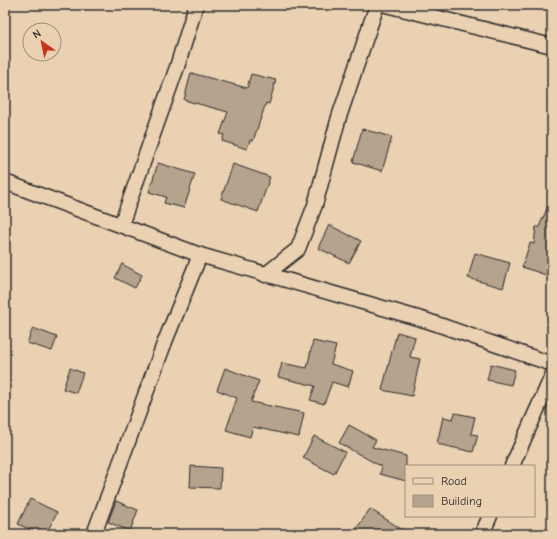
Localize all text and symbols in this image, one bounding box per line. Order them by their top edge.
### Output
north arrow [22,22,62,62]
text: N [30,27,43,41]
legend [405,465,535,517]
text: Road [441,474,467,488]
text: Building [441,494,482,508]

